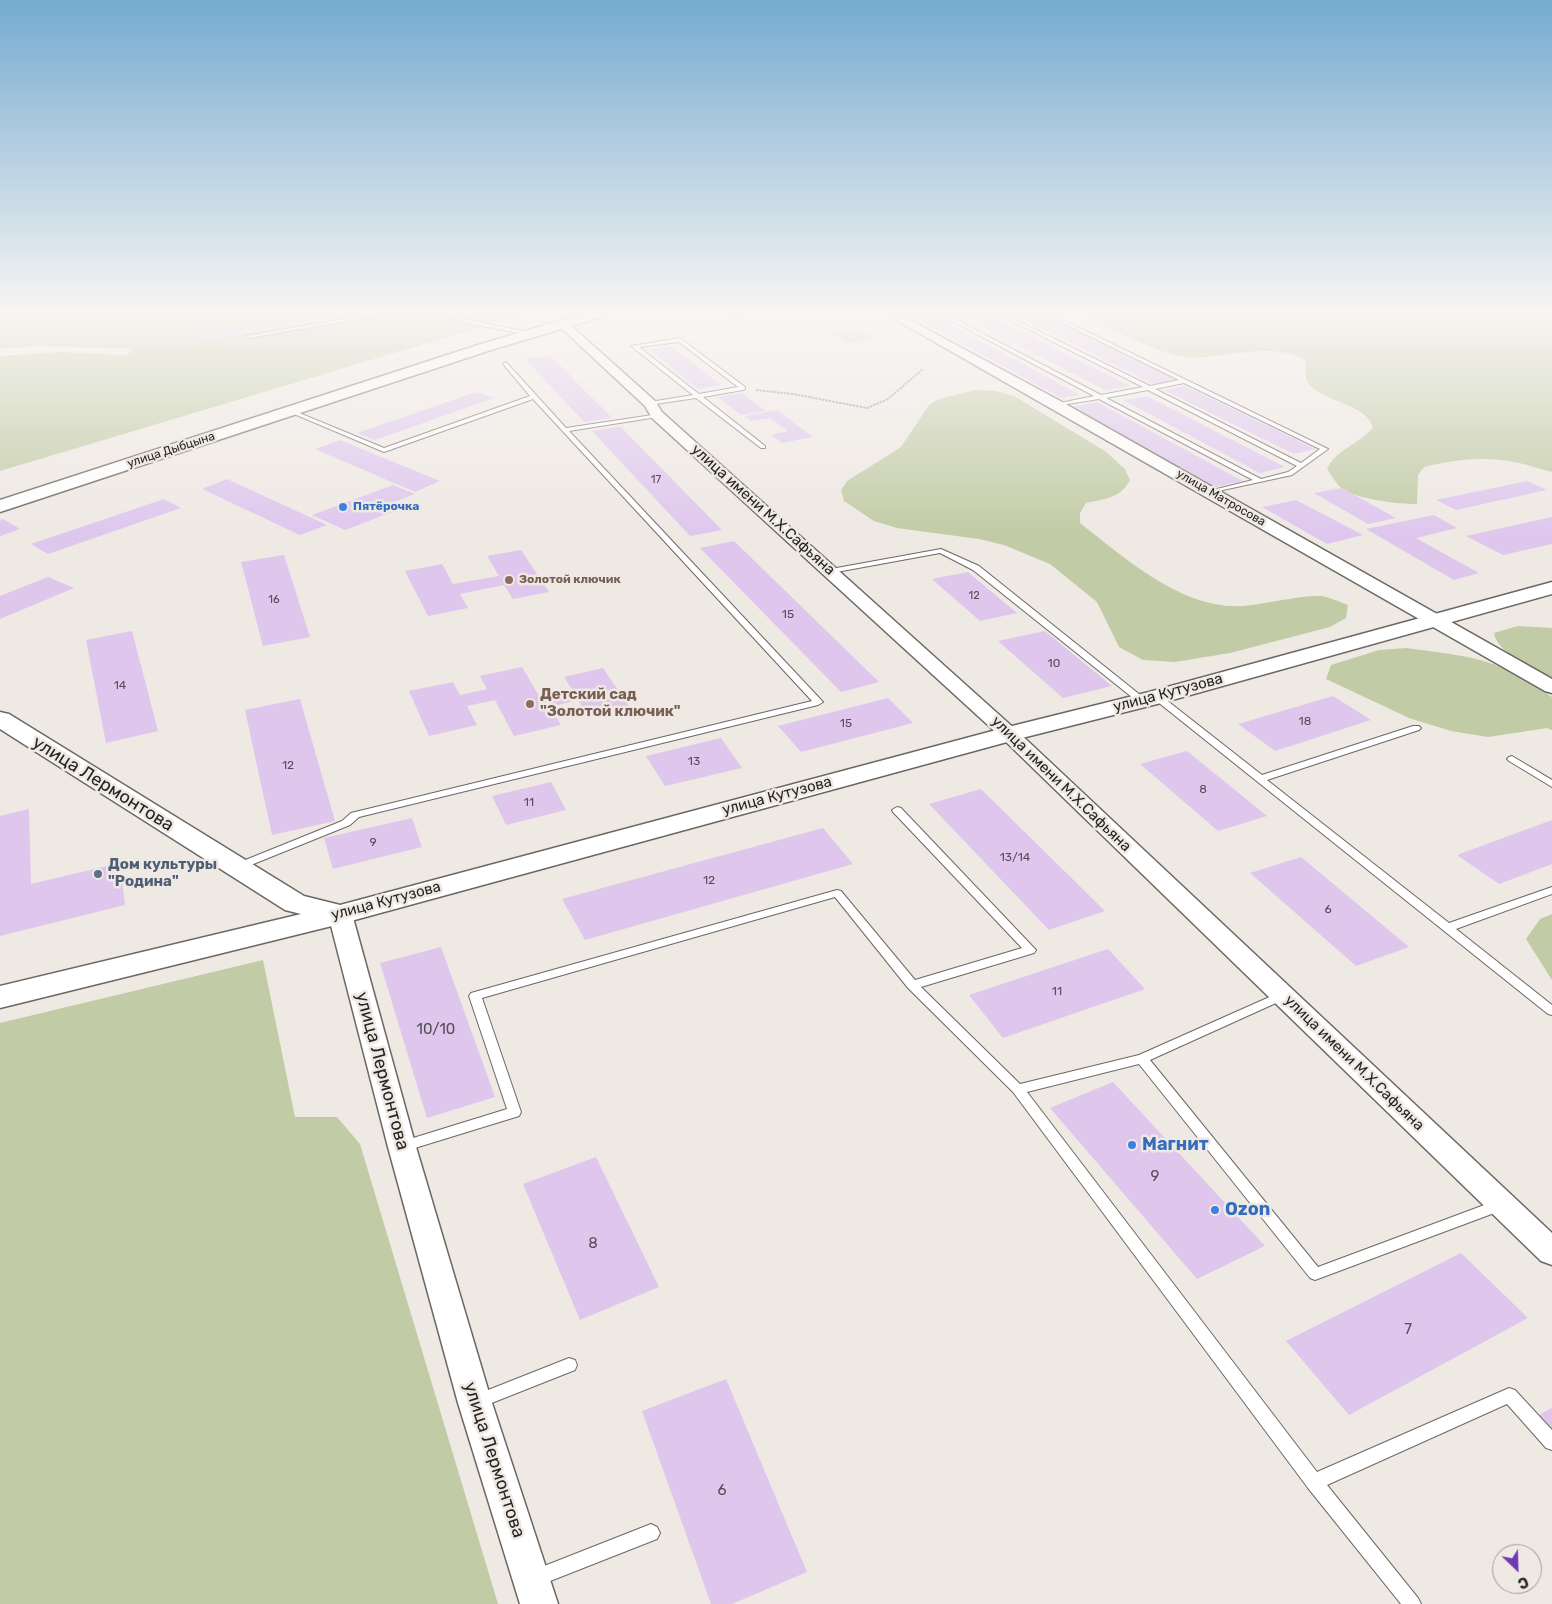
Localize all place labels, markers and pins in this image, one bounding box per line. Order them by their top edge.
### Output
place label: Пятёрочка [353,500,419,514]
marker: Пятёрочка [337,501,349,513]
place label: Золотой ключик [519,573,621,587]
marker: Золотой ключик [503,574,515,586]
place label: Детский сад "Золотой ключик" [540,686,681,721]
marker: Детский сад "Золотой ключик" [524,698,536,710]
place label: Дом культуры "Родина" [108,856,217,891]
marker: Дом культуры "Родина" [92,868,104,880]
place label: Магнит [1142,1134,1209,1156]
marker: Магнит [1126,1139,1138,1151]
place label: Ozon [1225,1199,1270,1221]
marker: Ozon [1209,1204,1221,1216]

